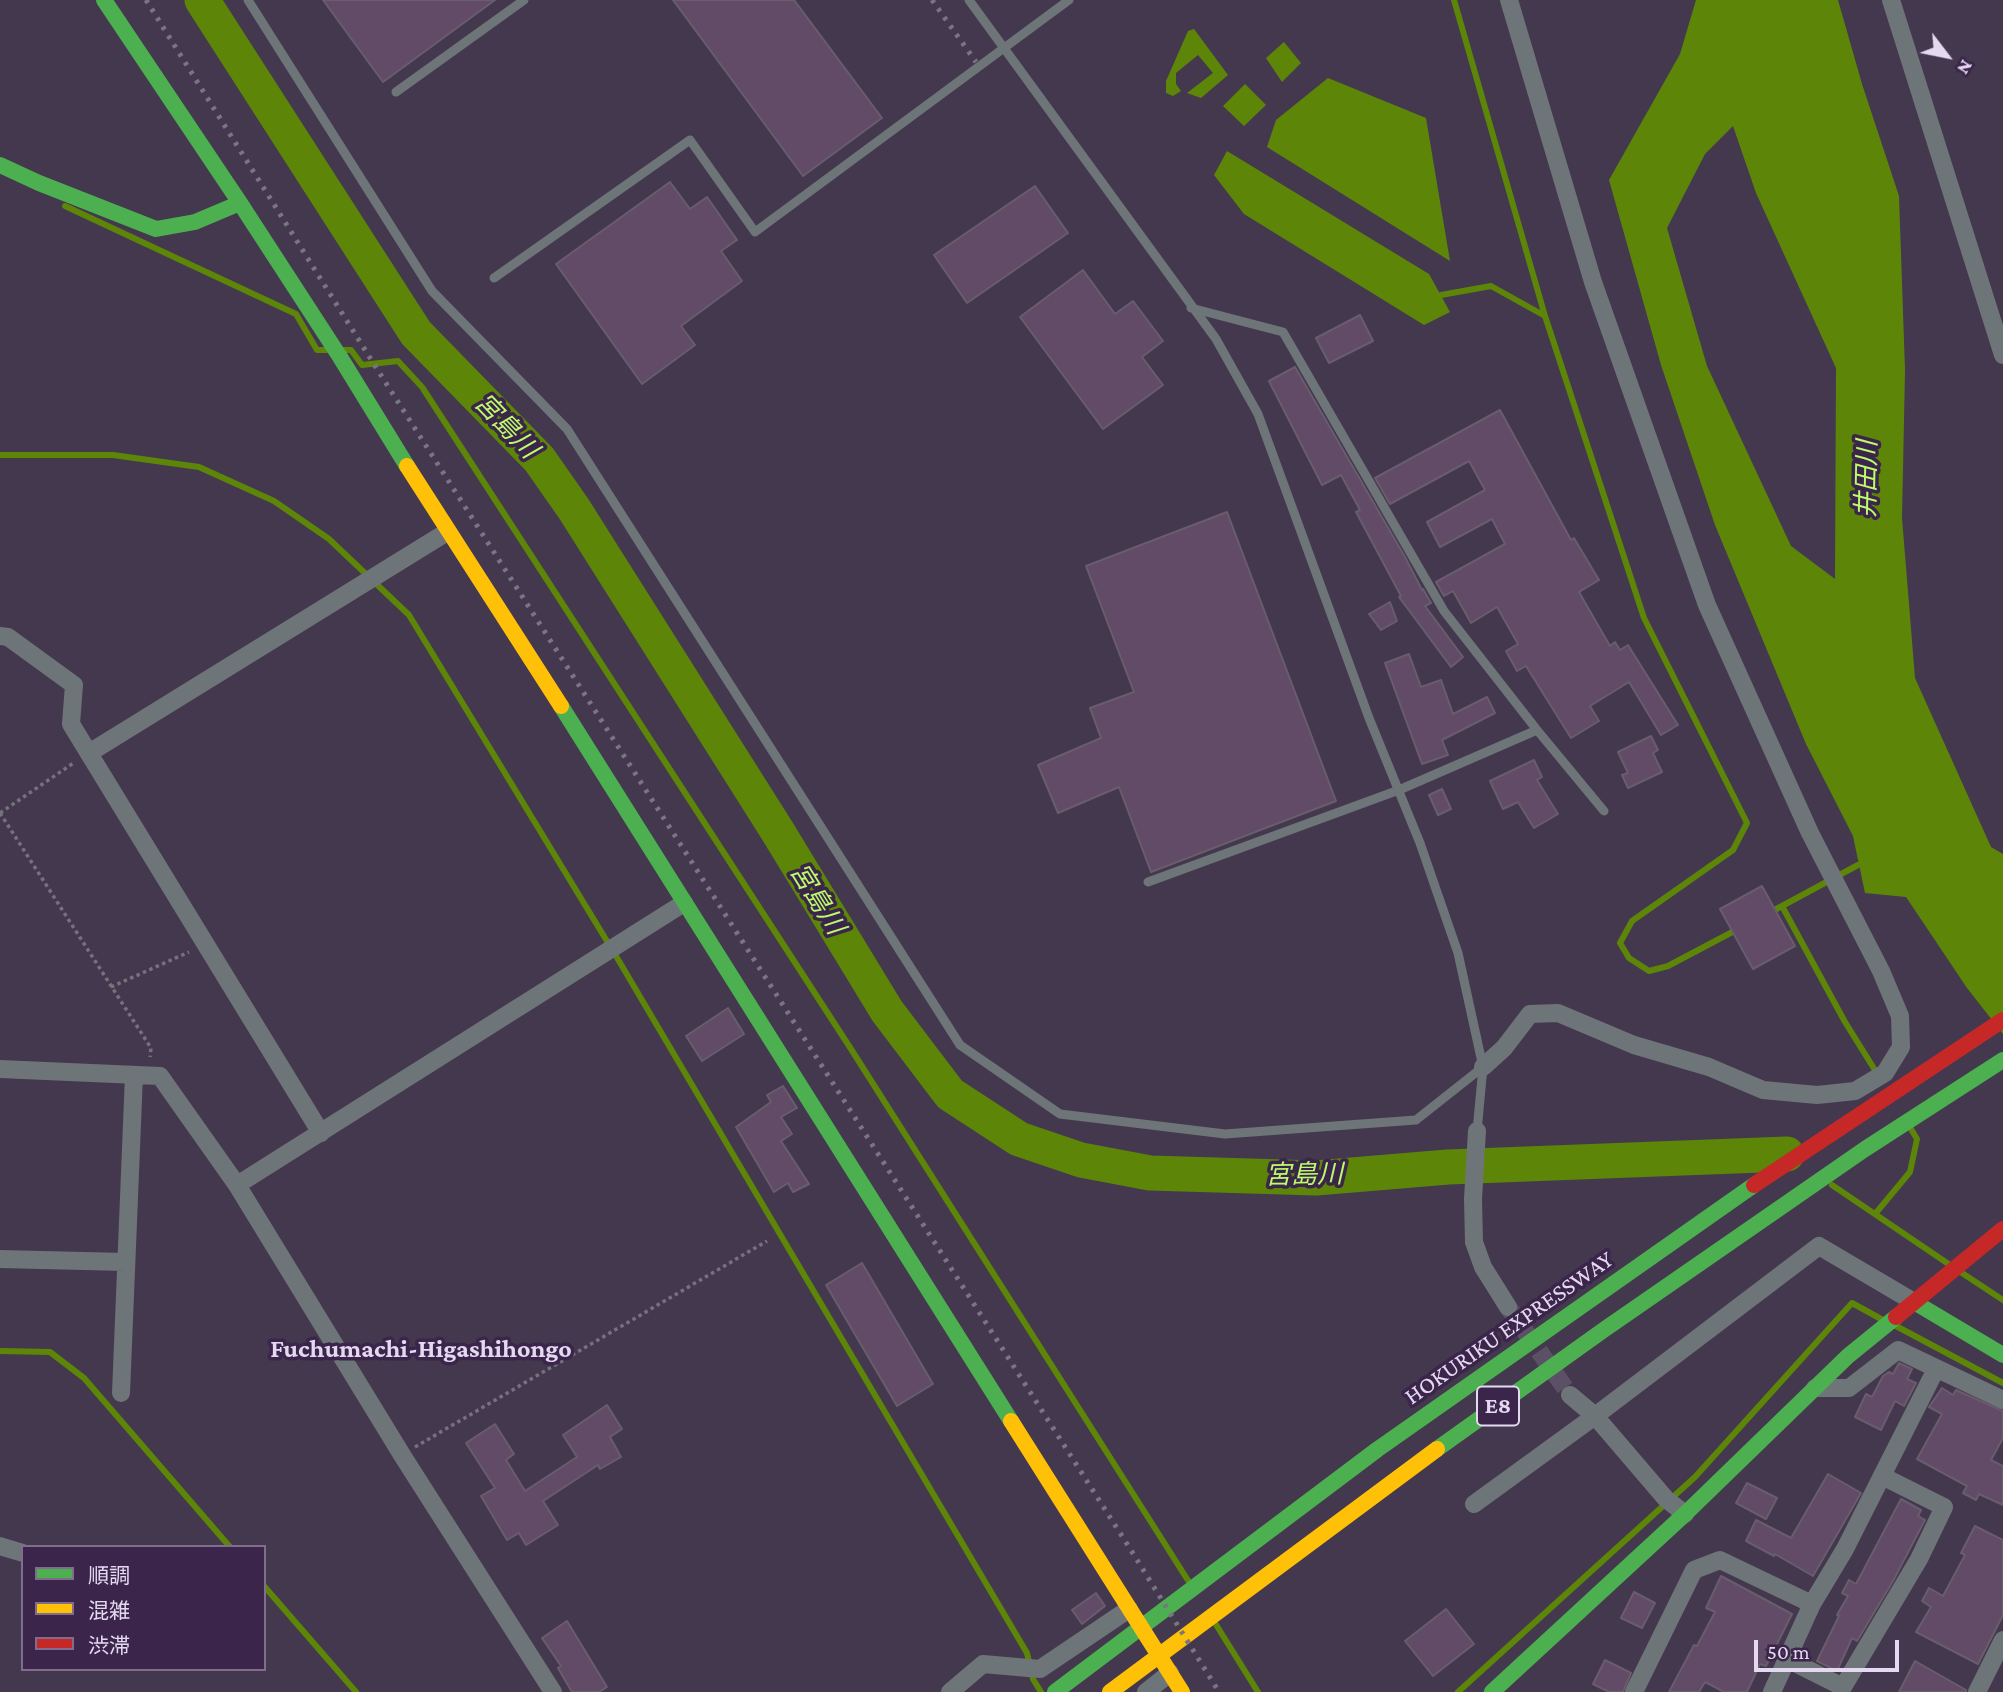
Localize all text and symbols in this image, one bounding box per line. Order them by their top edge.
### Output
north arrow [1912,21,1982,91]
text: N [1953,56,1978,78]
water label: 宮島川 [468,387,544,465]
water label: 井田川 [1851,440,1883,518]
water label: 宮島川 [783,858,851,940]
water label: 宮島川 [1265,1159,1343,1191]
street label: HOKURIKU EXPRESSWAY [1399,1245,1619,1411]
district label: Fuchumachi-Higashihongo [270,1333,572,1365]
road number: E8 [1477,1386,1519,1426]
legend [21,1545,266,1671]
text: 順調 [88,1564,130,1588]
text: 混雑 [88,1599,130,1623]
scale bar [1758,1626,1903,1670]
text: 渋滞 [88,1634,130,1658]
text: 50 m [1767,1640,1810,1664]

